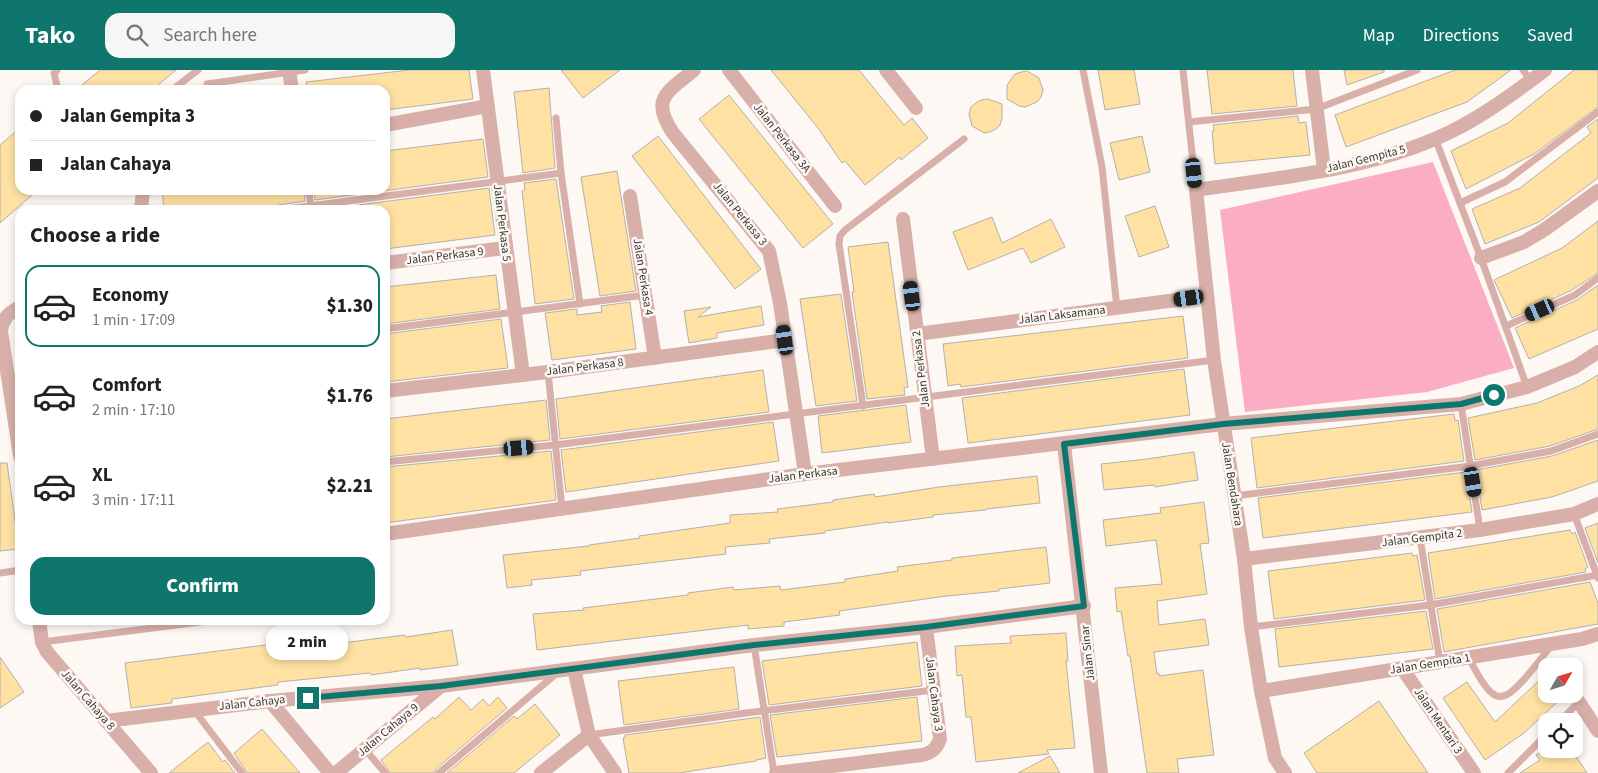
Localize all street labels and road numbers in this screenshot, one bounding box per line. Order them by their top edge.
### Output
street label: Jalan Perkasa 3A [749,100,815,177]
street label: Jalan Gempita 5 [1325,141,1407,177]
street label: Jalan Perkasa 3 [709,178,771,250]
street label: Jalan Perkasa 5 [489,183,515,263]
street label: Jalan Perkasa 4 [629,237,657,317]
street label: Jalan Perkasa 9 [405,243,485,269]
street label: Jalan Laksamana [1018,301,1106,329]
street label: Jalan Perkasa 2 [908,329,934,409]
street label: Jalan Perkasa 8 [545,354,625,380]
street label: Jalan Bendahara [1217,441,1247,527]
street label: Jalan Perkasa [768,462,838,488]
street label: Jalan Gempita 2 [1381,525,1463,551]
street label: Jalan Sinar [1077,623,1099,682]
street label: Jalan Gempita 1 [1389,649,1471,679]
street label: Jalan Cahaya 3 [921,656,947,732]
street label: Jalan Cahaya 8 [57,666,119,734]
street label: Jalan Mentari 3 [1410,685,1466,757]
street label: Jalan Cahaya [218,691,286,715]
street label: Jalan Cahaya 9 [354,699,422,761]

